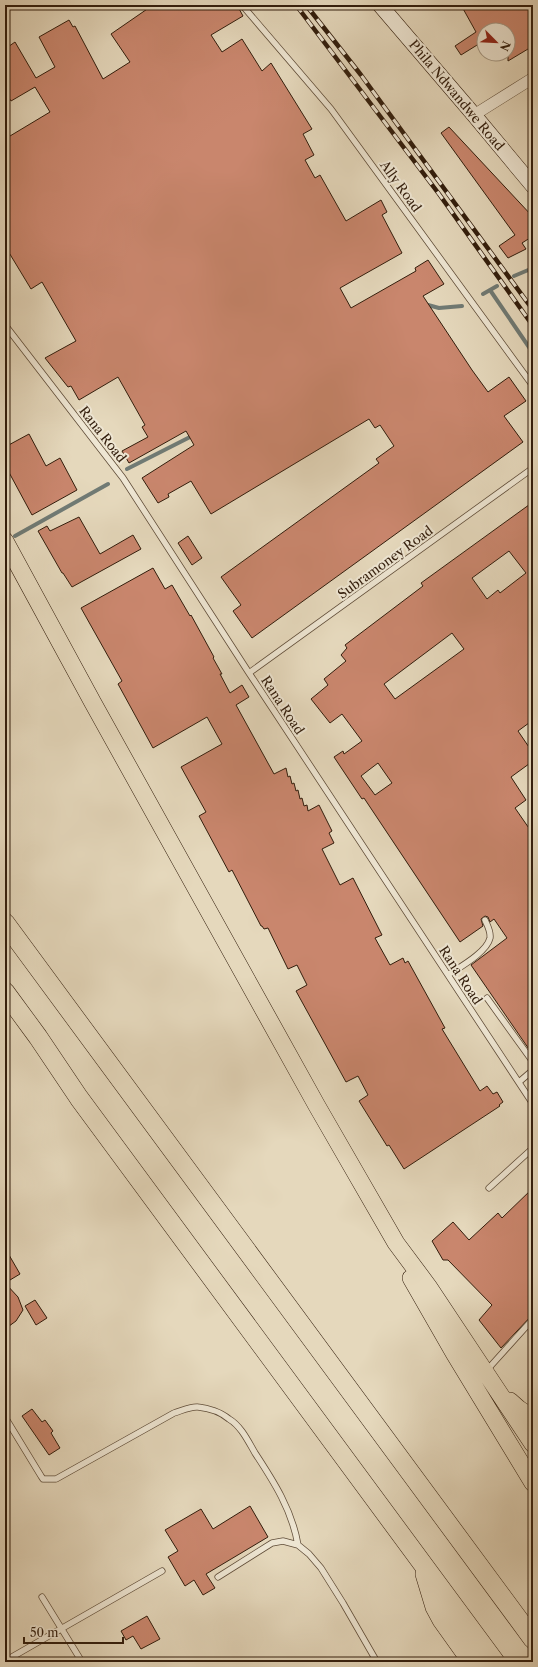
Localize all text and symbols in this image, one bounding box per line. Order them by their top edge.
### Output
north arrow [476,22,516,62]
street label: Phila Ndwandwe Road [406,37,508,153]
street label: Ally Road [376,156,425,215]
street label: Rana Road [76,403,130,465]
street label: Subramoney Road [334,522,436,602]
street label: Rana Road [258,673,308,737]
street label: Rana Road [436,943,486,1007]
scale bar [24,1619,123,1645]
text: 50 m [30,1625,59,1640]

